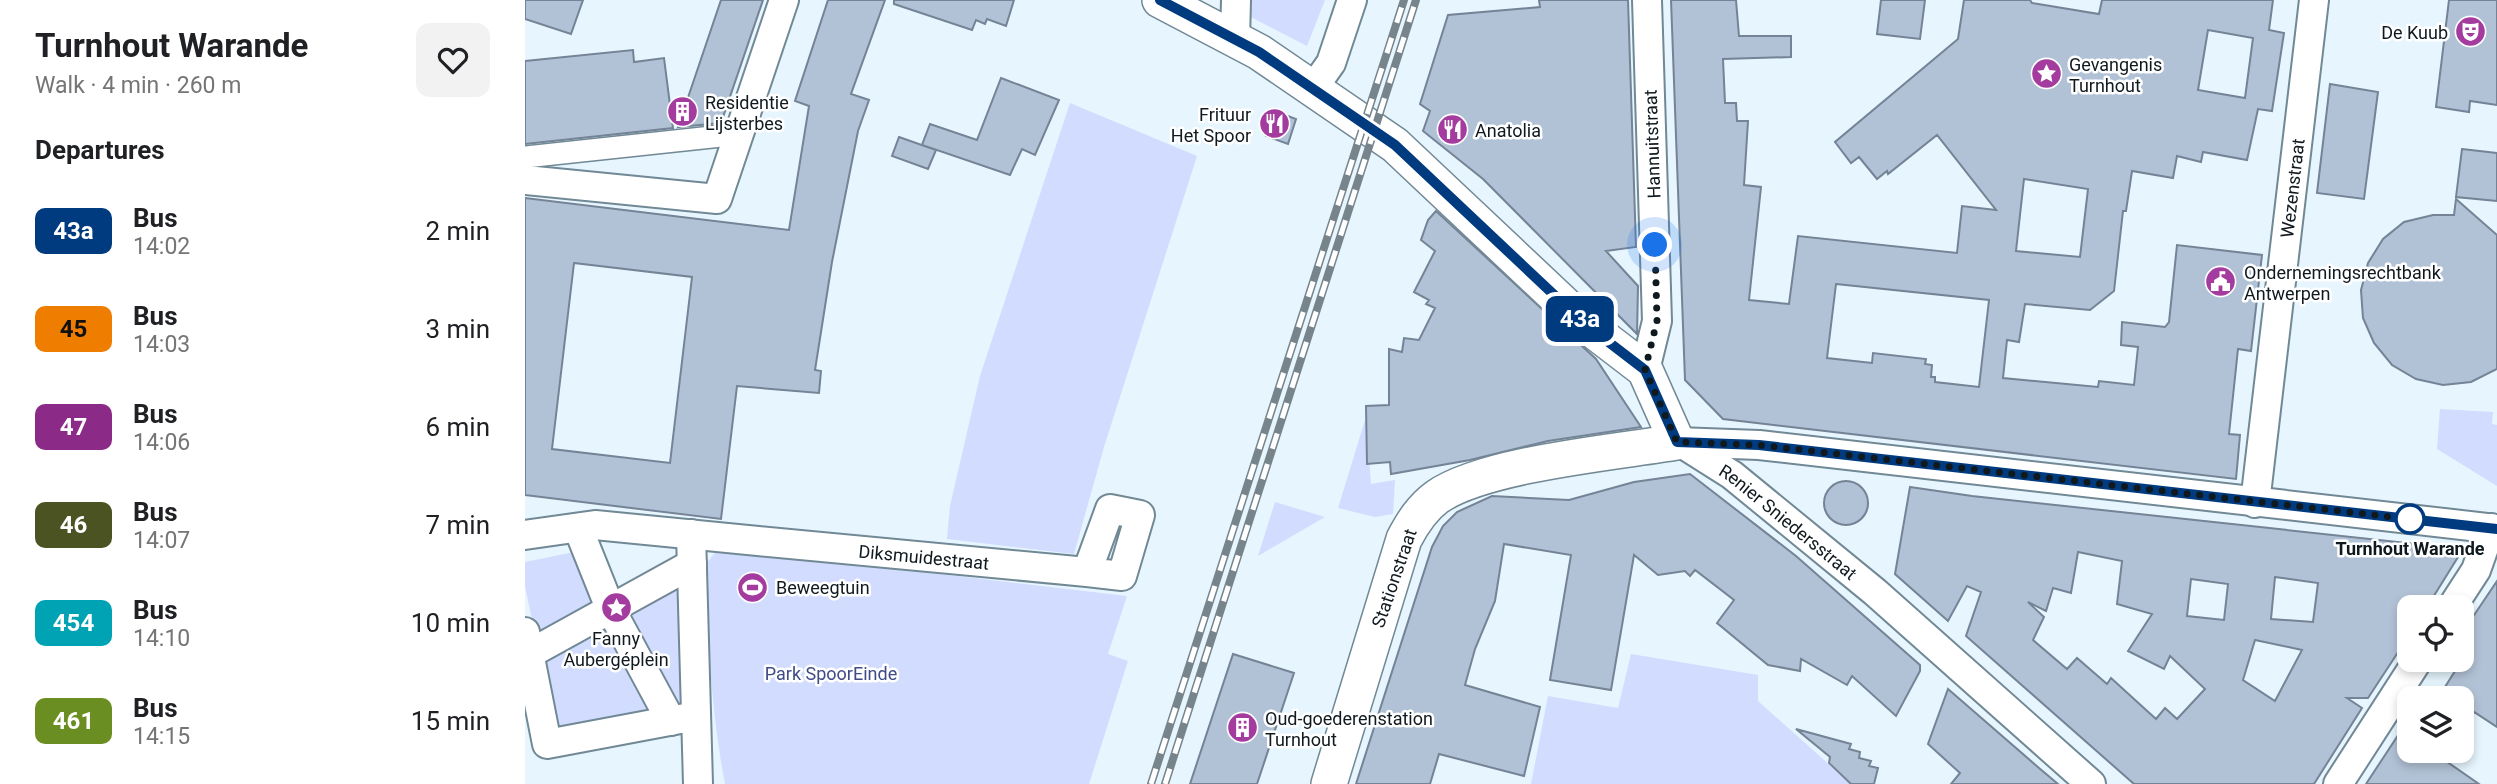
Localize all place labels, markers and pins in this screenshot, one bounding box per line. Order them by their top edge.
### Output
theatre icon: De Kuub [2454,15,2488,49]
place label: De Kuub [2381,22,2448,43]
place label: Gevangenis Turnhout [2069,54,2162,96]
place icon: Gevangenis Turnhout [2029,57,2063,91]
place label: Residentie Lijsterbes [705,92,789,134]
building icon: Residentie Lijsterbes [665,95,699,129]
place label: Frituur Het Spoor [1171,104,1251,146]
restaurant icon: Frituur Het Spoor [1257,107,1291,141]
restaurant icon: Anatolia [1435,113,1469,147]
place label: Anatolia [1475,120,1541,141]
place label: Ondernemingsrechtbank Antwerpen [2244,262,2442,304]
public building icon: Ondernemingsrechtbank Antwerpen [2204,265,2238,299]
marker: Turnhout Warande [2395,504,2425,534]
place label: Turnhout Warande [2335,538,2485,559]
sports icon: Beweegtuin [736,570,770,604]
place label: Beweegtuin [776,577,870,598]
place icon: Fanny Aubergéplein [599,590,633,624]
place label: Fanny Aubergéplein [563,628,669,670]
place label: Oud-goederenstation Turnhout [1265,708,1433,750]
building icon: Oud-goederenstation Turnhout [1225,711,1259,745]

